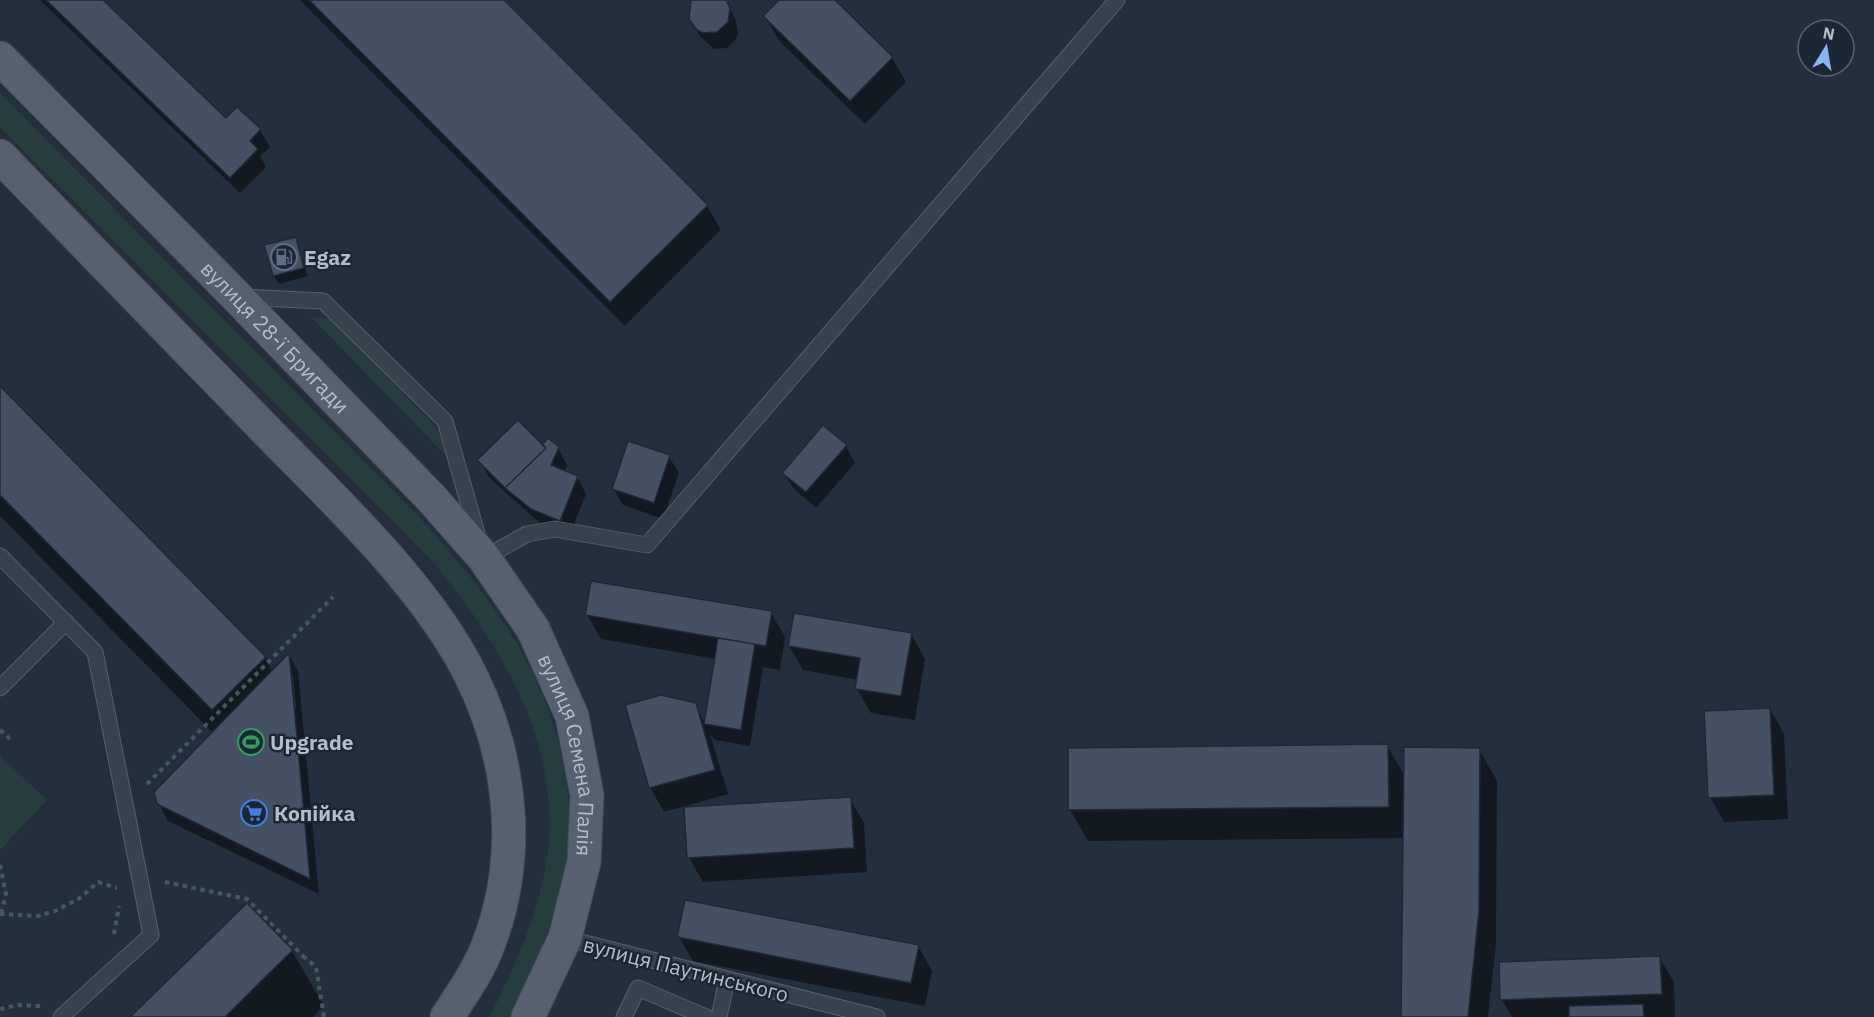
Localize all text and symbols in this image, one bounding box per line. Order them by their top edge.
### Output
north arrow [1796,18,1856,78]
text: N [1821,22,1836,44]
fuel station icon: Egaz [269,242,299,272]
place label: Egaz [304,243,351,271]
street label: вулиця 28-ї Бригади [195,255,356,419]
street label: вулиця Семена Палія [532,649,601,857]
sports icon: Upgrade [236,727,266,757]
place label: Upgrade [270,728,354,756]
supermarket icon: Копійка [239,798,269,828]
place label: Копійка [274,799,355,827]
street label: вулиця Паутинського [580,930,792,1008]

